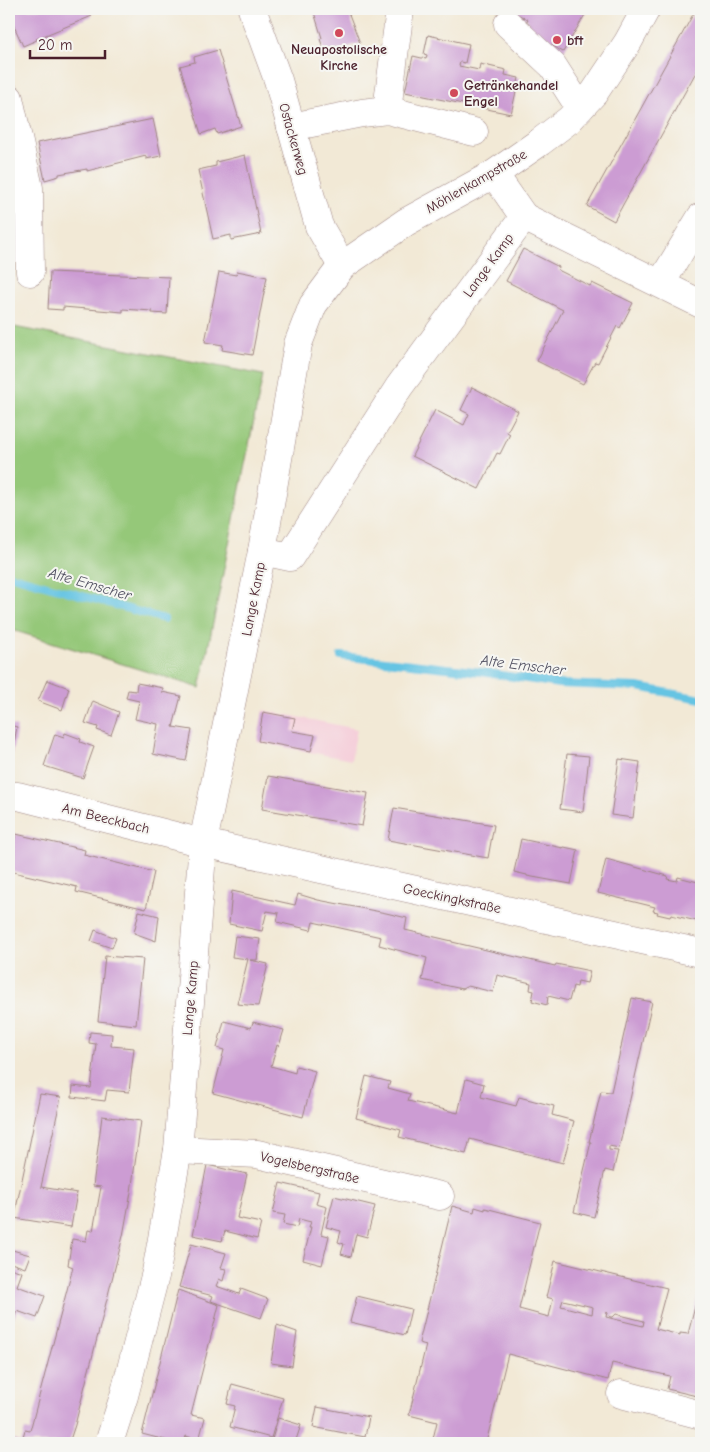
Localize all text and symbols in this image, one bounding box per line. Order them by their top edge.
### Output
marker: Neuapostolische Kirche [333,27,345,39]
scale bar [30,28,105,60]
place label: bft [567,32,584,49]
marker: bft [551,34,563,46]
text: 20 m [38,36,72,54]
place label: Neuapostolische Kirche [291,41,387,74]
place label: Getränkehandel Engel [464,77,558,110]
marker: Getränkehandel Engel [448,87,460,99]
street label: Ostackerweg [275,101,312,177]
street label: Möhlenkampstraße [423,146,530,217]
street label: Lange Kamp [460,230,517,301]
street label: Lange Kamp [238,561,269,637]
water label: Alte Emscher [45,563,135,605]
water label: Alte Emscher [478,651,568,679]
street label: Am Beeckbach [60,799,151,838]
street label: Goeckingkstraße [401,880,502,917]
street label: Lange Kamp [179,960,202,1036]
street label: Vogelsbergstraße [259,1148,361,1187]

